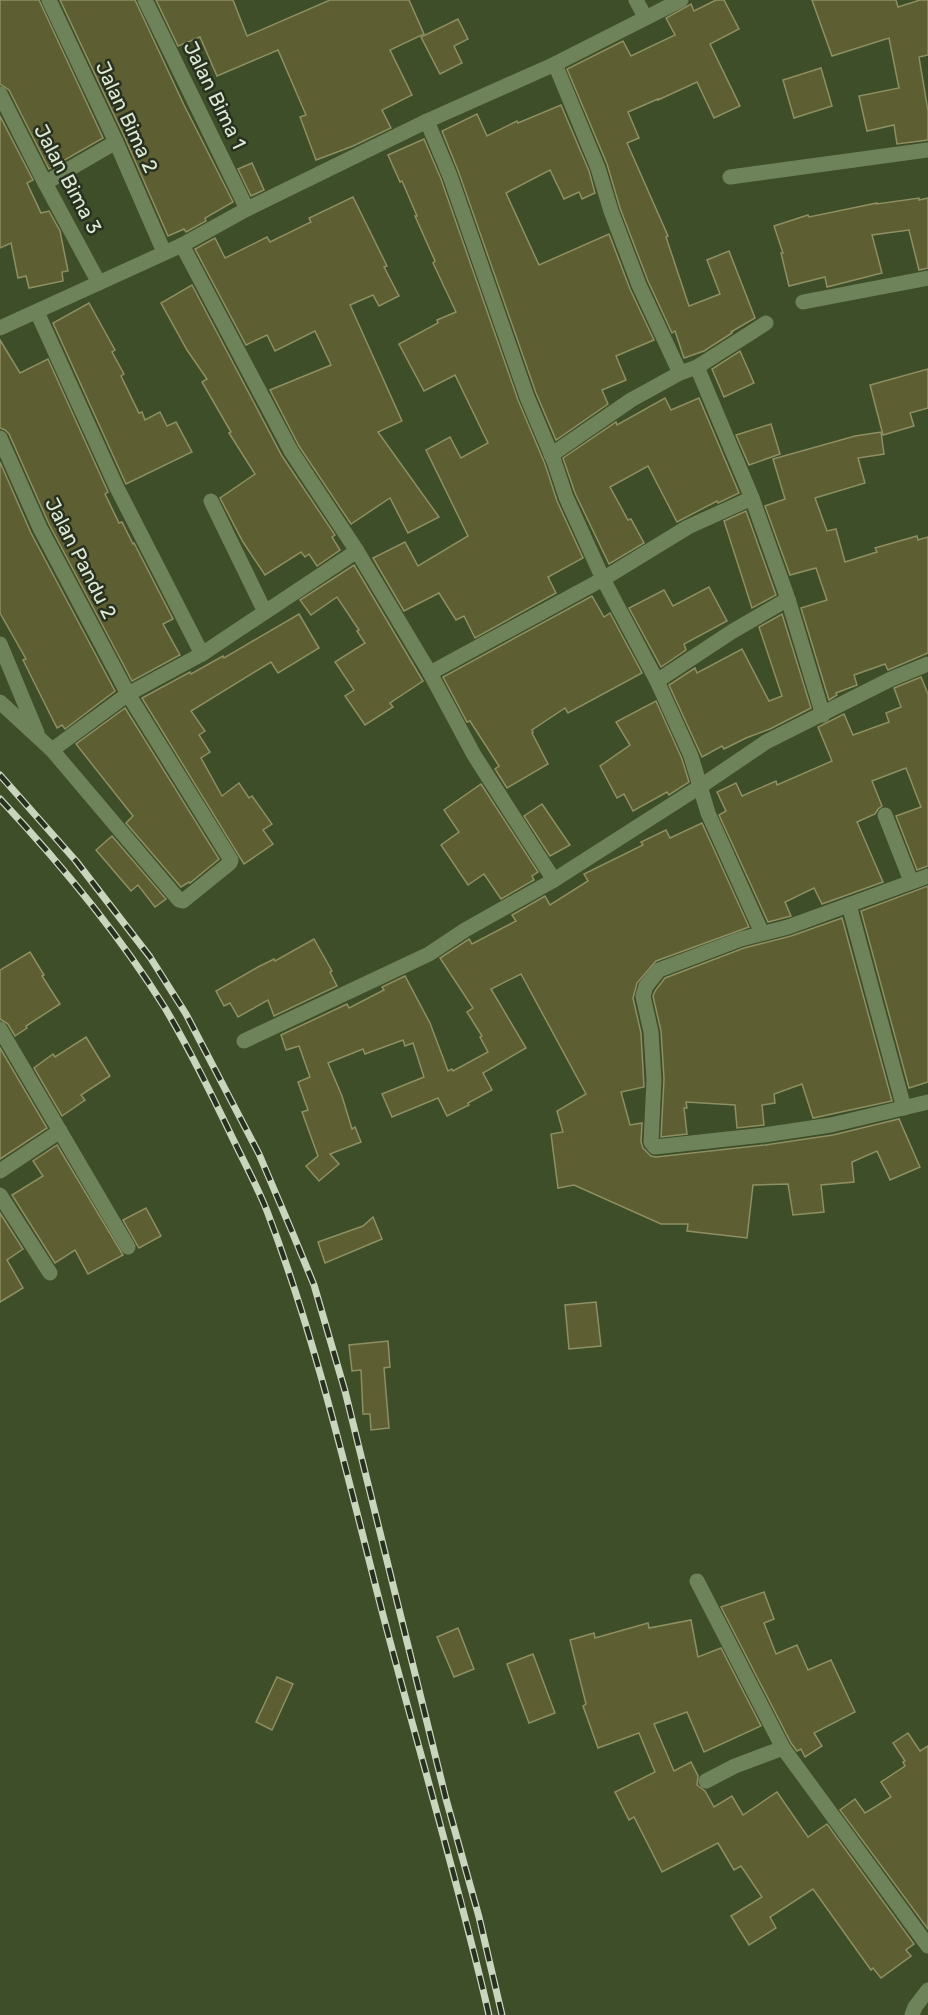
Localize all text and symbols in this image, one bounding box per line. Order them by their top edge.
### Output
street label: Jalan Bima 1 [179,37,251,153]
street label: Jalan Bima 2 [91,57,163,177]
street label: Jalan Bima 3 [29,120,107,238]
street label: Jalan Pandu 2 [40,493,122,623]

